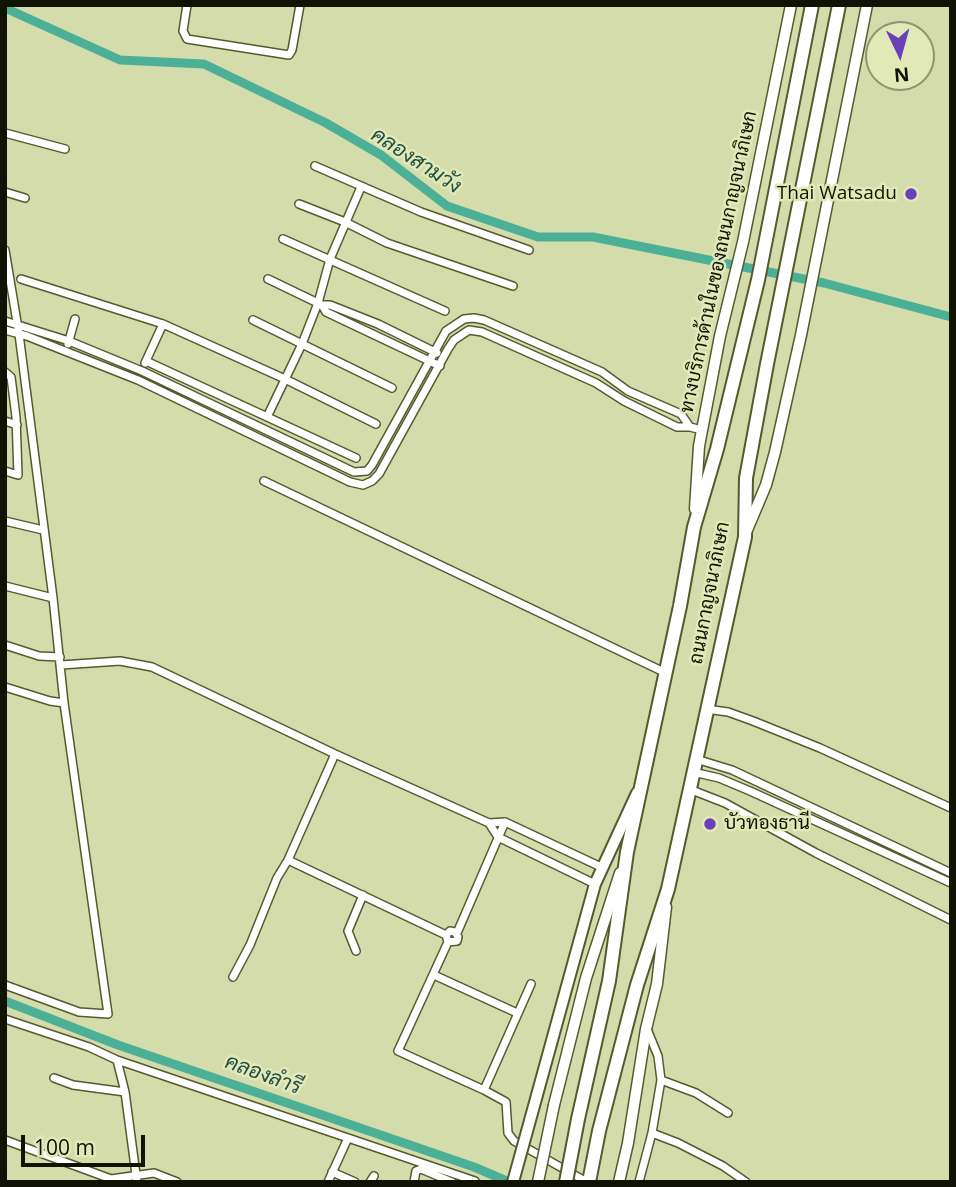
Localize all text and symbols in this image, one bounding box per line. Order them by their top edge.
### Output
north arrow [865,21,935,91]
text: N [893,61,910,89]
street label: ทางบริการด้านในของถนนกาญจนาภิเษก [676,109,762,415]
water label: คลองสามวัง [366,123,466,199]
place label: Thai Watsadu [777,183,897,205]
marker: Thai Watsadu [903,186,919,202]
street label: ถนนกาญจนาภิเษก [685,520,735,666]
place label: บัวทองธานี [724,813,810,835]
marker: บัวทองธานี [702,816,718,832]
water label: คลองลำรี [221,1050,305,1100]
scale bar [24,1120,149,1164]
text: 100 m [34,1133,95,1161]

